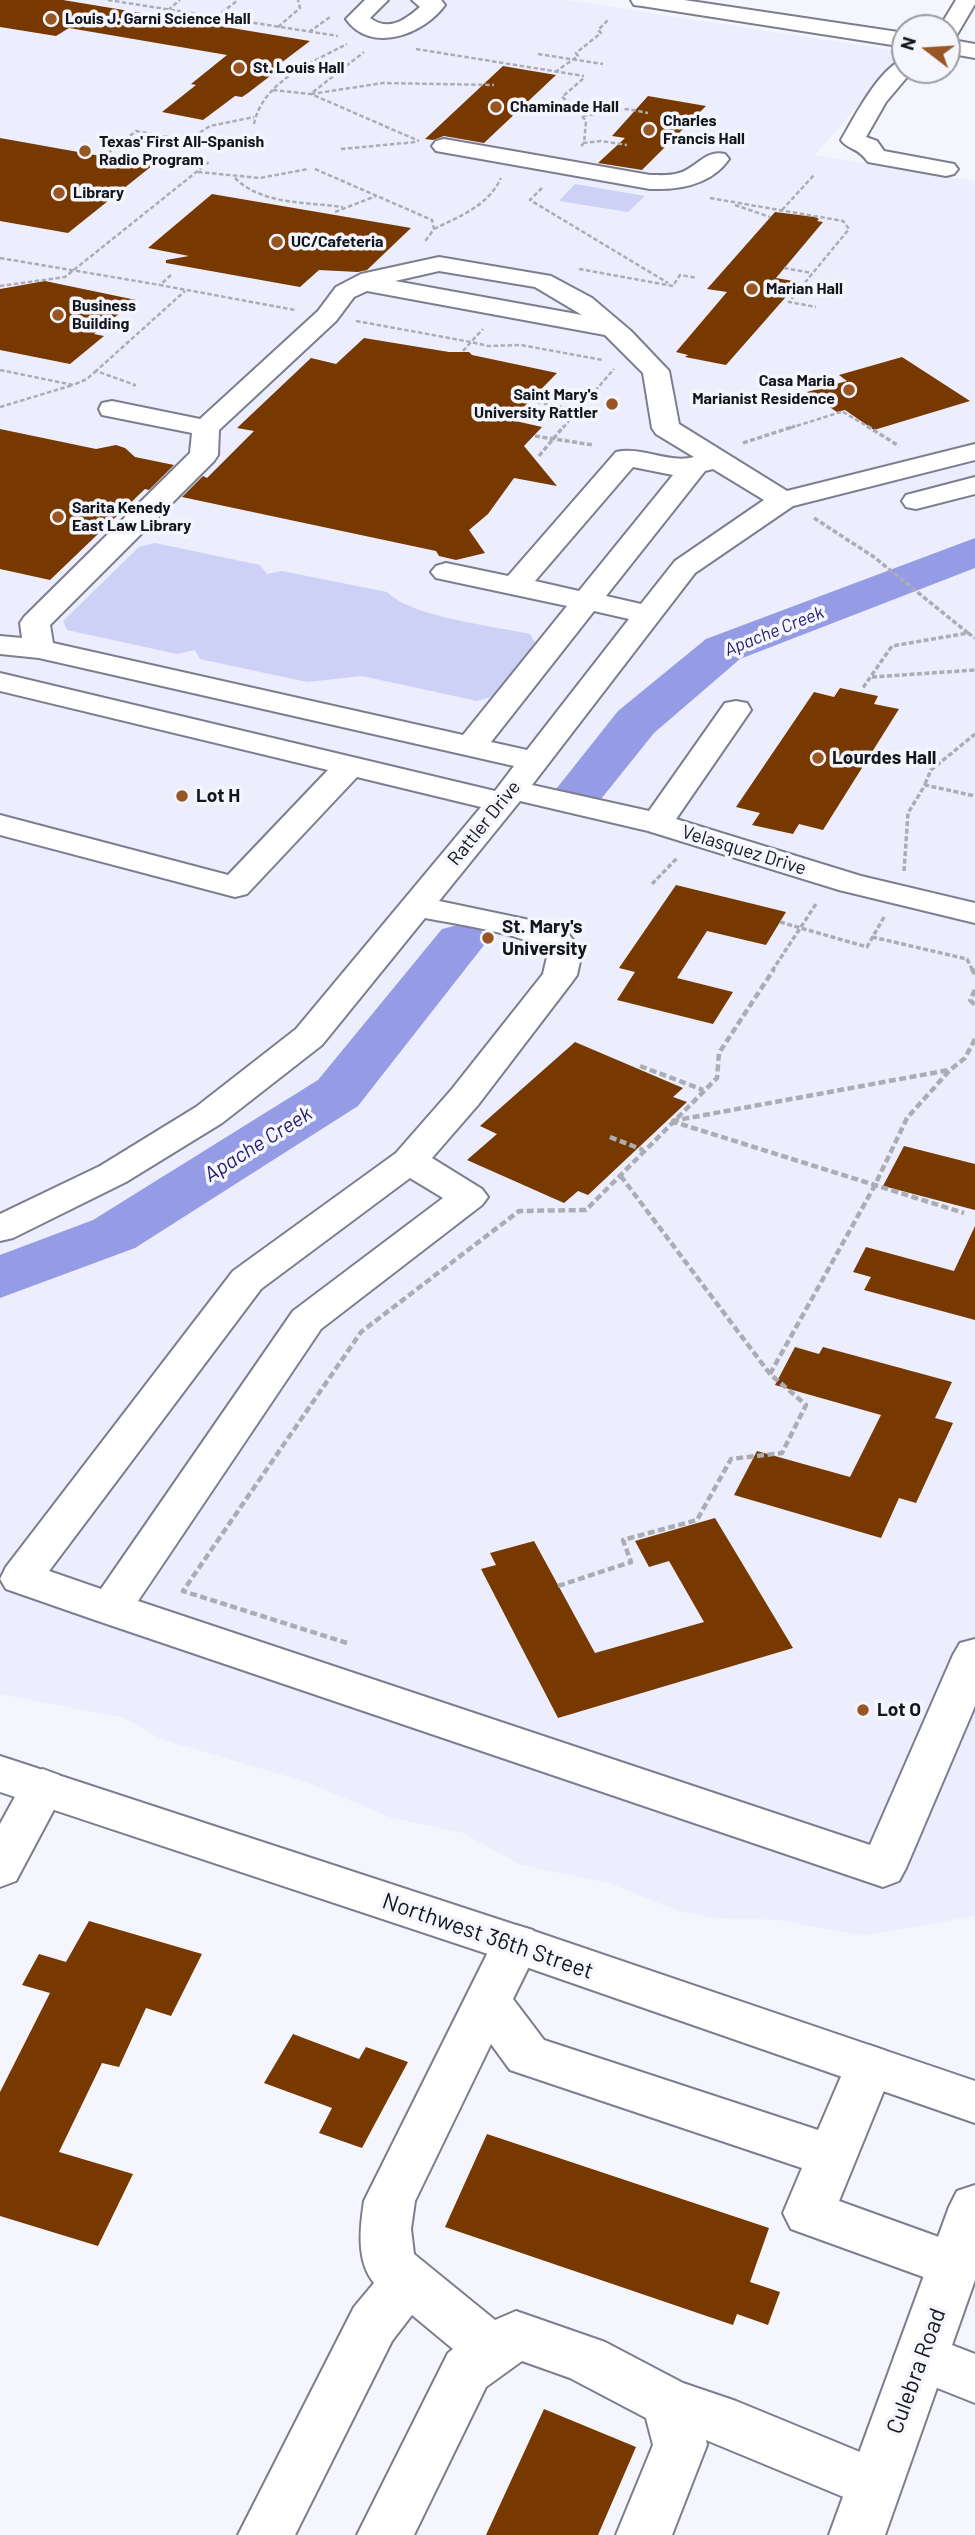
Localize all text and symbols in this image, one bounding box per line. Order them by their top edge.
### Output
place label: Louis J. Garni Science Hall [65,9,251,29]
marker: Louis J. Garni Science Hall [43,11,59,27]
north arrow [891,14,961,84]
text: N [895,34,920,53]
place label: St. Louis Hall [253,58,345,78]
marker: St. Louis Hall [231,60,247,76]
place label: Chaminade Hall [510,97,619,117]
marker: Chaminade Hall [488,99,504,115]
place label: Charles Francis Hall [663,111,745,149]
marker: Charles Francis Hall [641,122,657,138]
place label: Texas' First All-Spanish Radio Program [99,132,264,170]
marker: Texas' First All-Spanish Radio Program [77,143,93,159]
place label: Library [73,183,124,203]
marker: Library [51,185,67,201]
place label: UC/Cafeteria [291,232,383,252]
marker: UC/Cafeteria [269,234,285,250]
place label: Marian Hall [766,279,843,299]
marker: Marian Hall [744,281,760,297]
place label: Business Building [72,296,136,334]
marker: Business Building [50,307,66,323]
place label: Casa Maria Marianist Residence [692,371,835,409]
marker: Casa Maria Marianist Residence [841,382,857,398]
place label: Saint Mary's University Rattler [474,385,598,423]
marker: Saint Mary's University Rattler [604,396,620,412]
place label: Sarita Kenedy East Law Library [72,498,191,536]
marker: Sarita Kenedy East Law Library [50,509,66,525]
water label: Apache Creek [721,601,827,661]
place label: Lourdes Hall [832,747,936,769]
marker: Lourdes Hall [810,750,826,766]
street label: Rattler Drive [443,776,525,870]
place label: Lot H [196,785,240,807]
marker: Lot H [174,788,190,804]
street label: Velasquez Drive [679,820,809,880]
place label: St. Mary's University [502,916,587,960]
marker: St. Mary's University [480,930,496,946]
water label: Apache Creek [199,1101,317,1187]
place label: Lot O [877,1699,921,1721]
marker: Lot O [855,1702,871,1718]
street label: Northwest 36th Street [379,1887,597,1985]
street label: Culebra Road [880,2304,952,2438]

